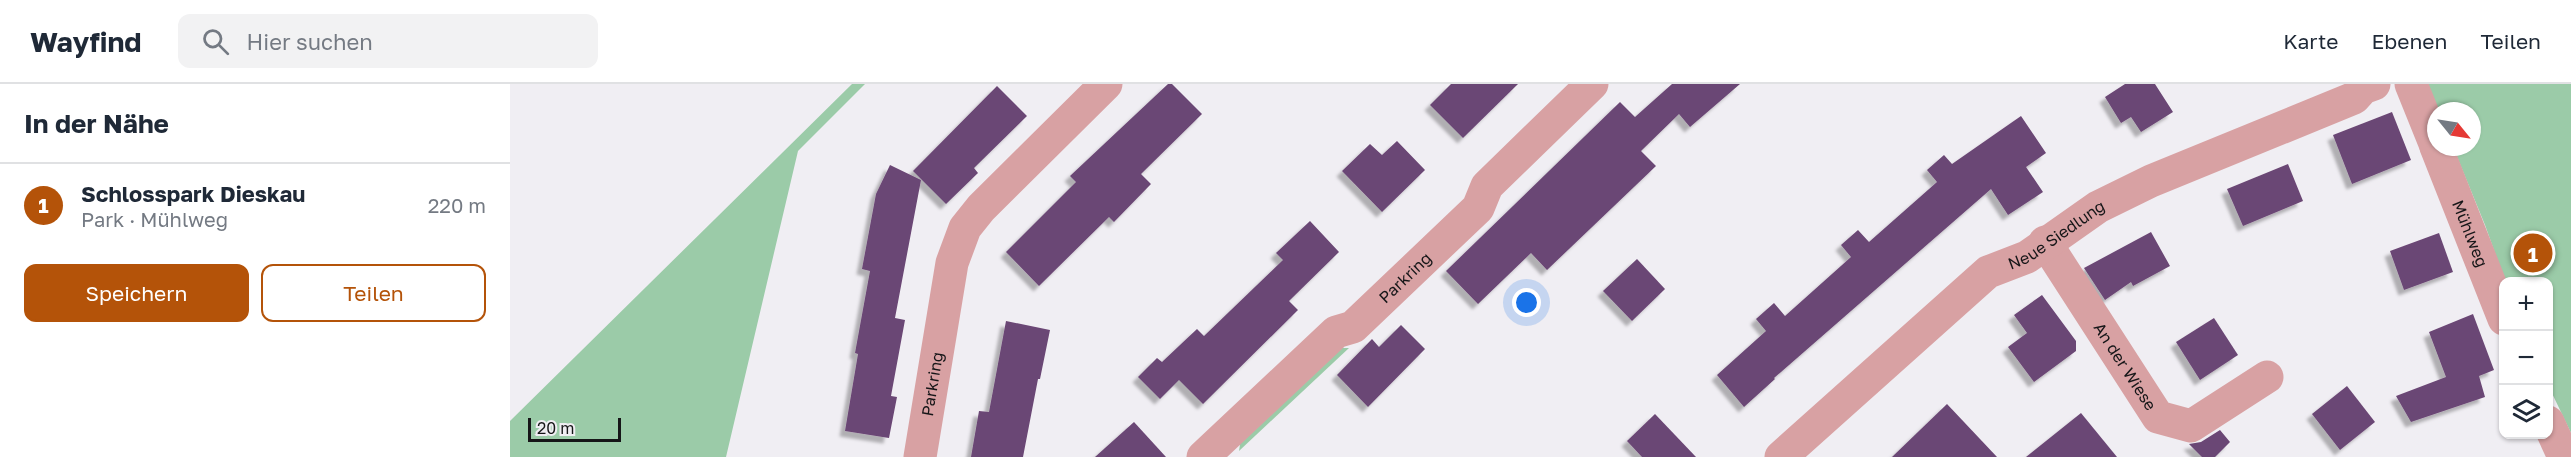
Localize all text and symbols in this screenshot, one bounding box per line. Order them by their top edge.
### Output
search box [178,14,598,68]
text: Wayfind [30,25,142,58]
icon: search [199,25,232,58]
text: Hier suchen [247,28,373,55]
text: Karte [2283,28,2339,54]
text: Ebenen [2372,28,2447,54]
text: Teilen [2480,28,2541,54]
north arrow [2427,102,2481,156]
text: In der Nähe [24,108,169,139]
text: Schlosspark Dieskau [81,180,305,207]
text: 1 [38,193,49,217]
text: 220 m [428,193,486,217]
street label: Neue Siedlung [2005,195,2108,273]
street label: Mühlweg [2448,197,2492,270]
text: Park · Mühlweg [81,207,228,231]
pin: 1 [2514,230,2552,276]
street label: Parkring [1375,248,1435,307]
button: Speichern [24,264,249,322]
button: Teilen [261,264,486,322]
map controls [2499,277,2553,439]
button: + [2499,277,2553,331]
your location [1512,288,1541,317]
street label: An der Wiese [2090,319,2161,414]
button: − [2499,331,2553,385]
street label: Parkring [917,350,947,418]
button: layers [2499,385,2553,439]
scale bar [528,415,621,442]
text: 20 m [537,418,574,438]

